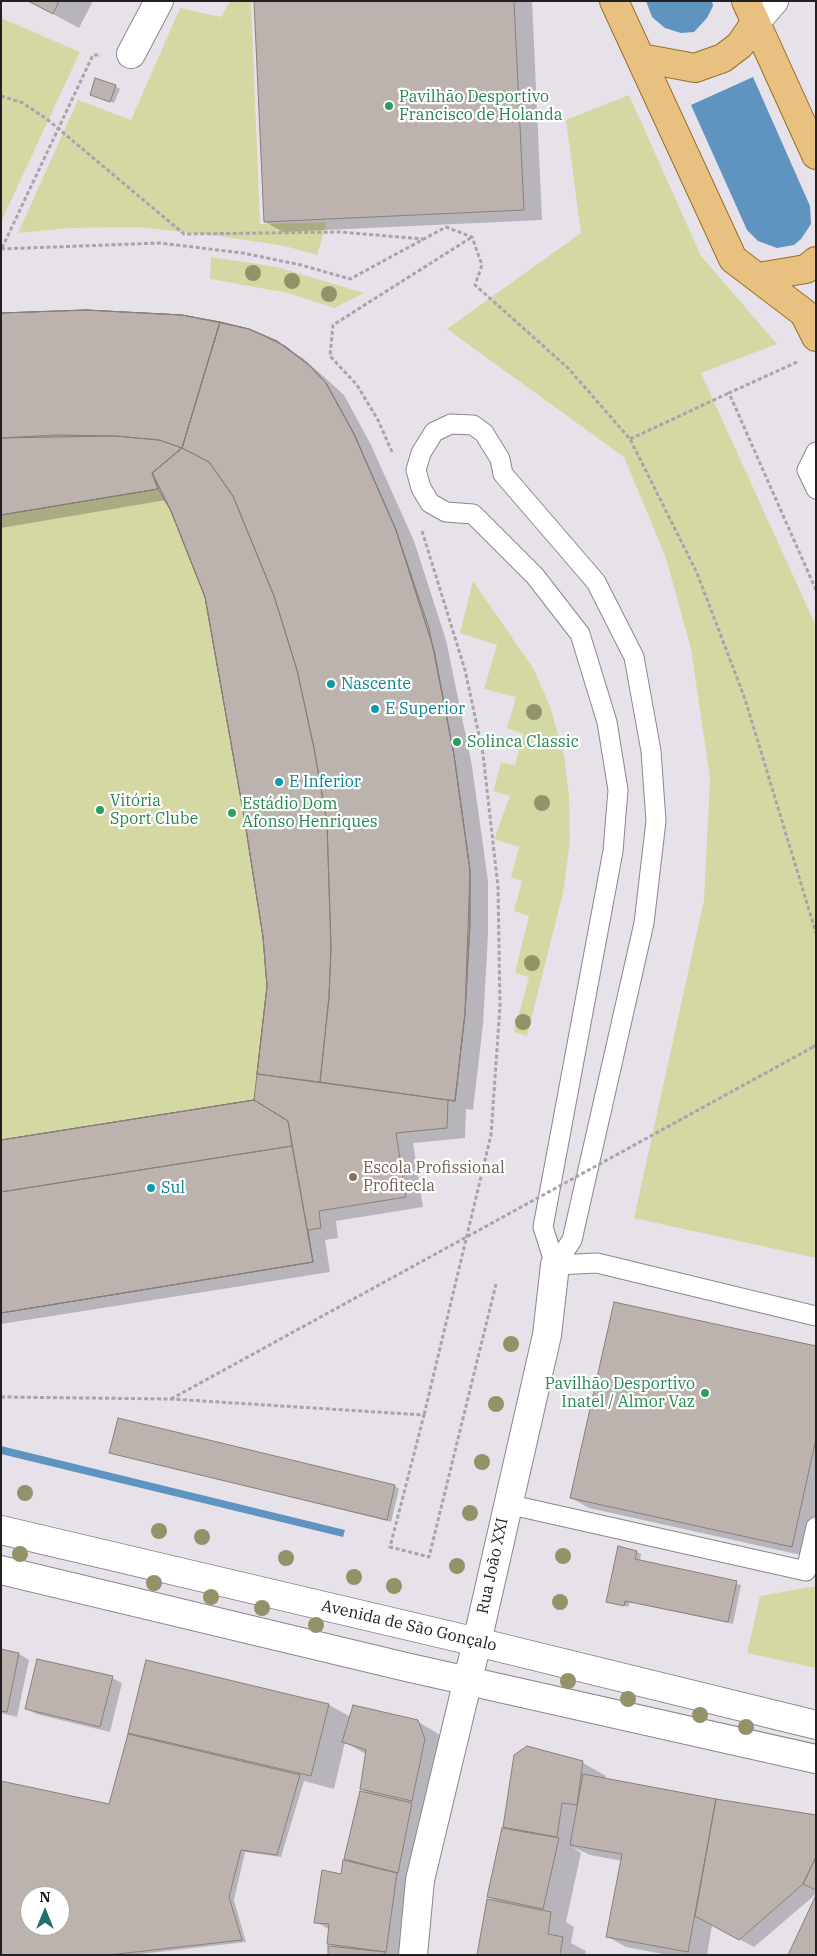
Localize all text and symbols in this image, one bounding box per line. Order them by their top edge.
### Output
place label: Pavilhão Desportivo Francisco de Holanda [399,87,562,125]
marker: Pavilhão Desportivo Francisco de Holanda [383,100,395,112]
place label: Nascente [341,674,411,694]
marker: Nascente [325,678,337,690]
place label: E Superior [385,699,465,719]
marker: E Superior [369,703,381,715]
place label: Solinca Classic [467,732,579,752]
marker: Solinca Classic [451,736,463,748]
place label: E Inferior [289,772,361,792]
marker: E Inferior [273,776,285,788]
place label: Vitória Sport Clube [110,791,198,829]
place label: Estádio Dom Afonso Henriques [242,794,378,832]
marker: Vitória Sport Clube [94,804,106,816]
marker: Estádio Dom Afonso Henriques [226,807,238,819]
place label: Escola Profissional Profitecla [363,1158,505,1196]
marker: Escola Profissional Profitecla [347,1171,359,1183]
place label: Sul [161,1178,185,1198]
marker: Sul [145,1182,157,1194]
place label: Pavilhão Desportivo Inatel / Almor Vaz [545,1374,695,1412]
marker: Pavilhão Desportivo Inatel / Almor Vaz [699,1387,711,1399]
street label: Rua João XXI [473,1516,513,1616]
street label: Avenida de São Gonçalo [319,1596,499,1656]
north arrow [20,1886,70,1936]
text: N [39,1888,51,1906]

